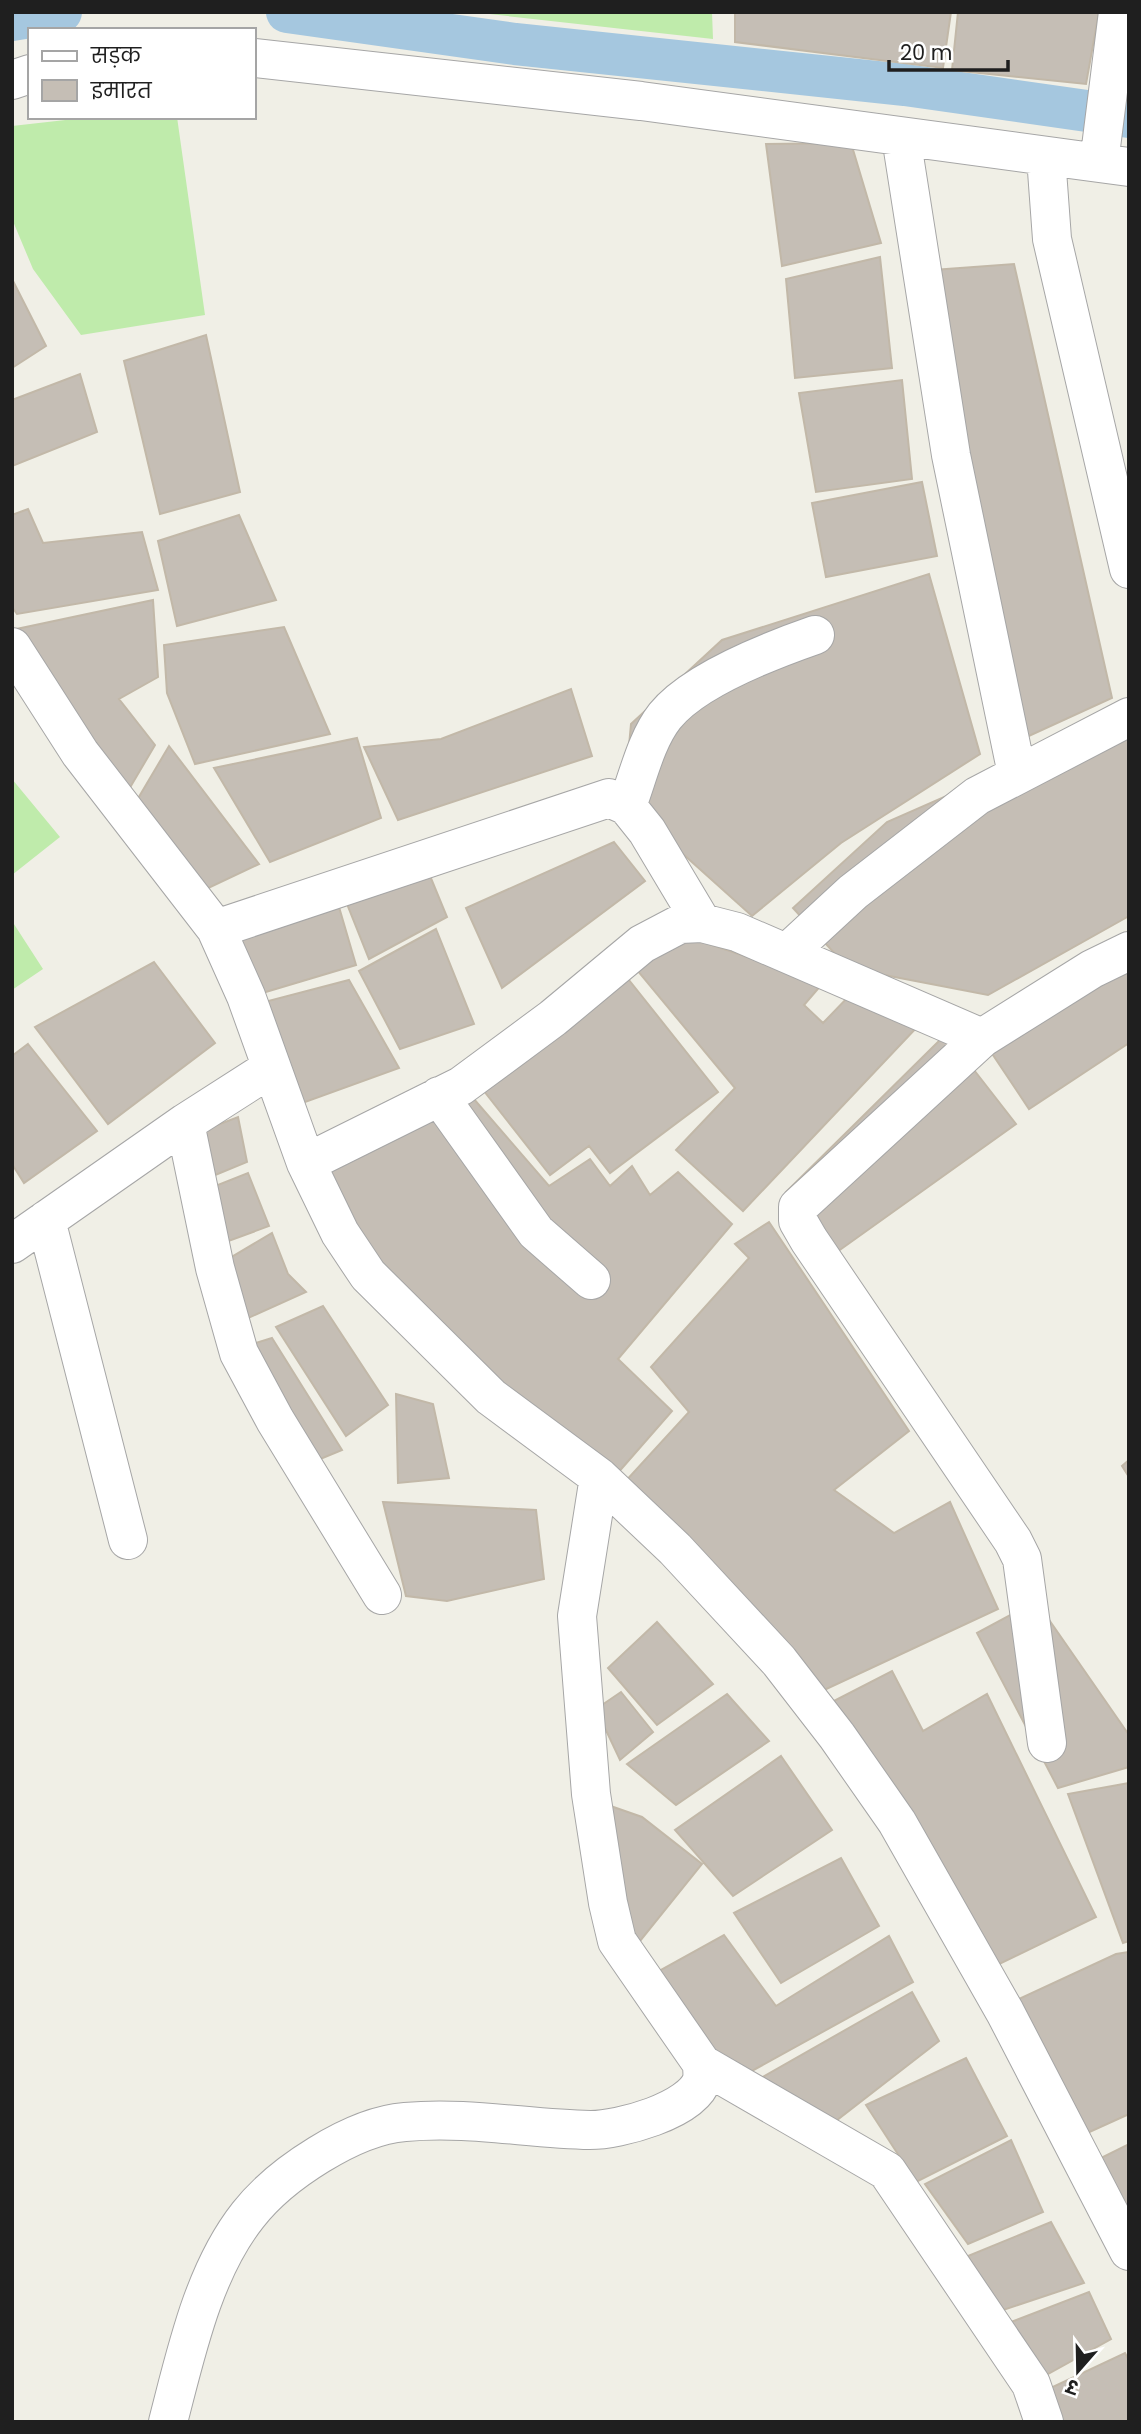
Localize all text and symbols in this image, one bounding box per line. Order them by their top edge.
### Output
legend [28,28,256,119]
scale bar [889,28,1008,72]
text: 20 m [900,38,953,67]
text: सड़क [90,41,142,70]
text: इमारत [90,76,153,105]
north arrow [1043,2336,1113,2406]
text: उ [1062,2372,1083,2401]

